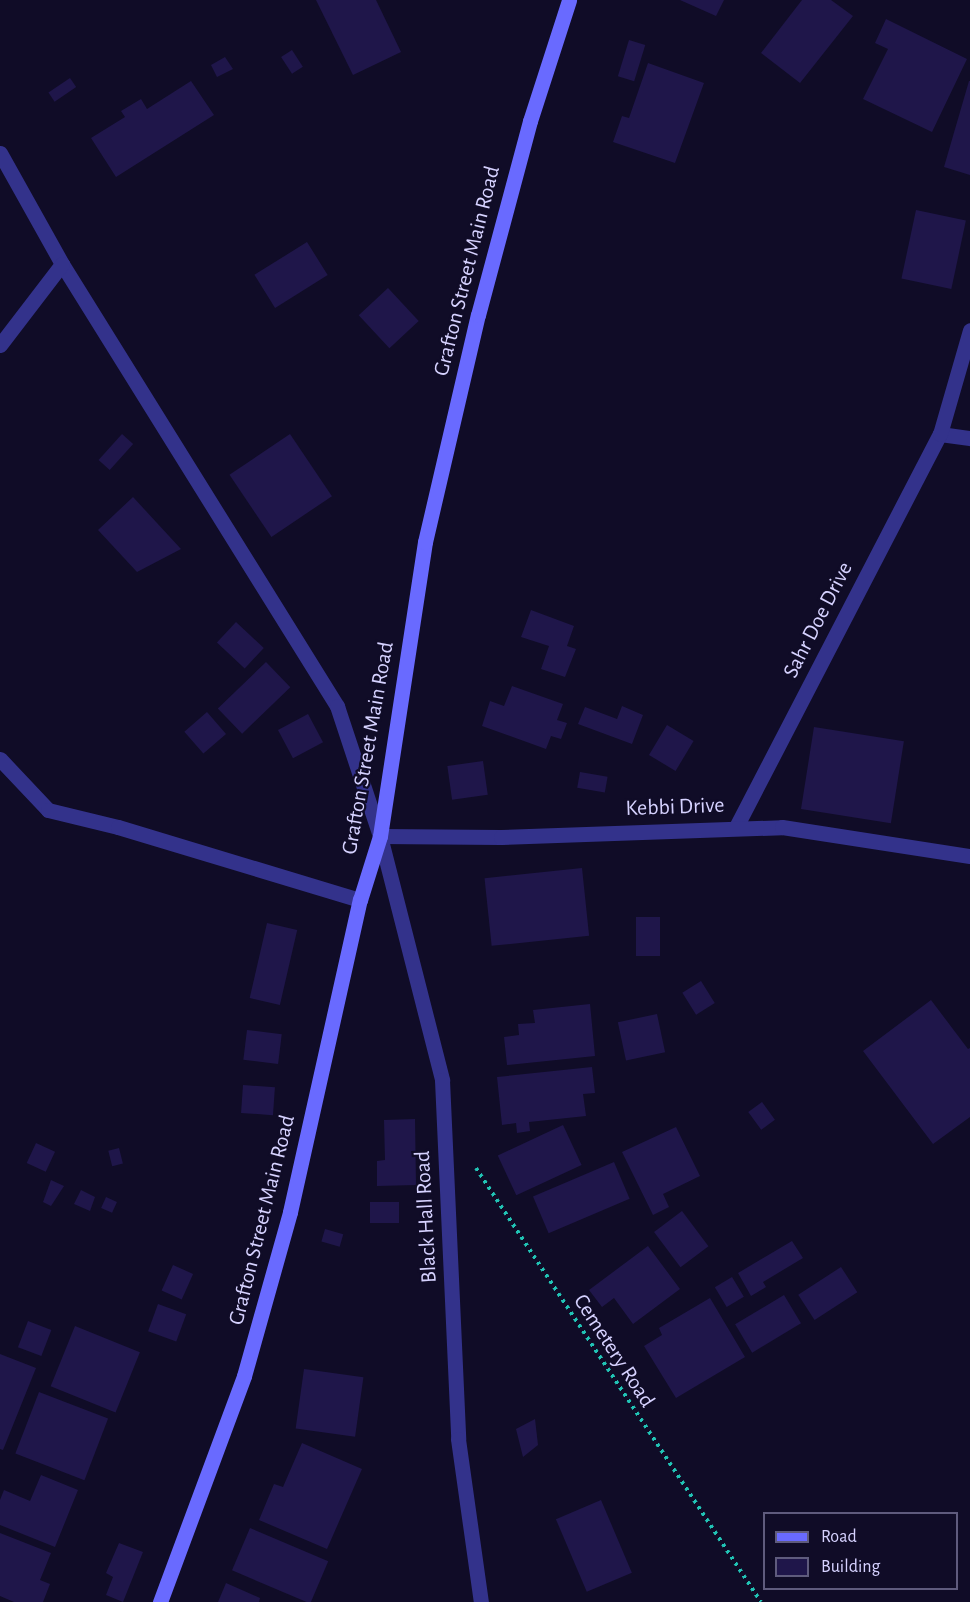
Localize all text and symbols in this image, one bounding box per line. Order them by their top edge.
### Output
street label: Grafton Street Main Road [428,163,506,379]
street label: Sahr Doe Drive [777,558,859,682]
street label: Grafton Street Main Road [336,640,400,856]
street label: Kebbi Drive [625,792,725,822]
street label: Grafton Street Main Road [223,1112,301,1328]
street label: Black Hall Road [409,1150,443,1284]
street label: Cemetery Road [568,1289,660,1413]
legend [763,1512,958,1590]
text: Road [821,1528,857,1546]
text: Building [821,1558,880,1576]

